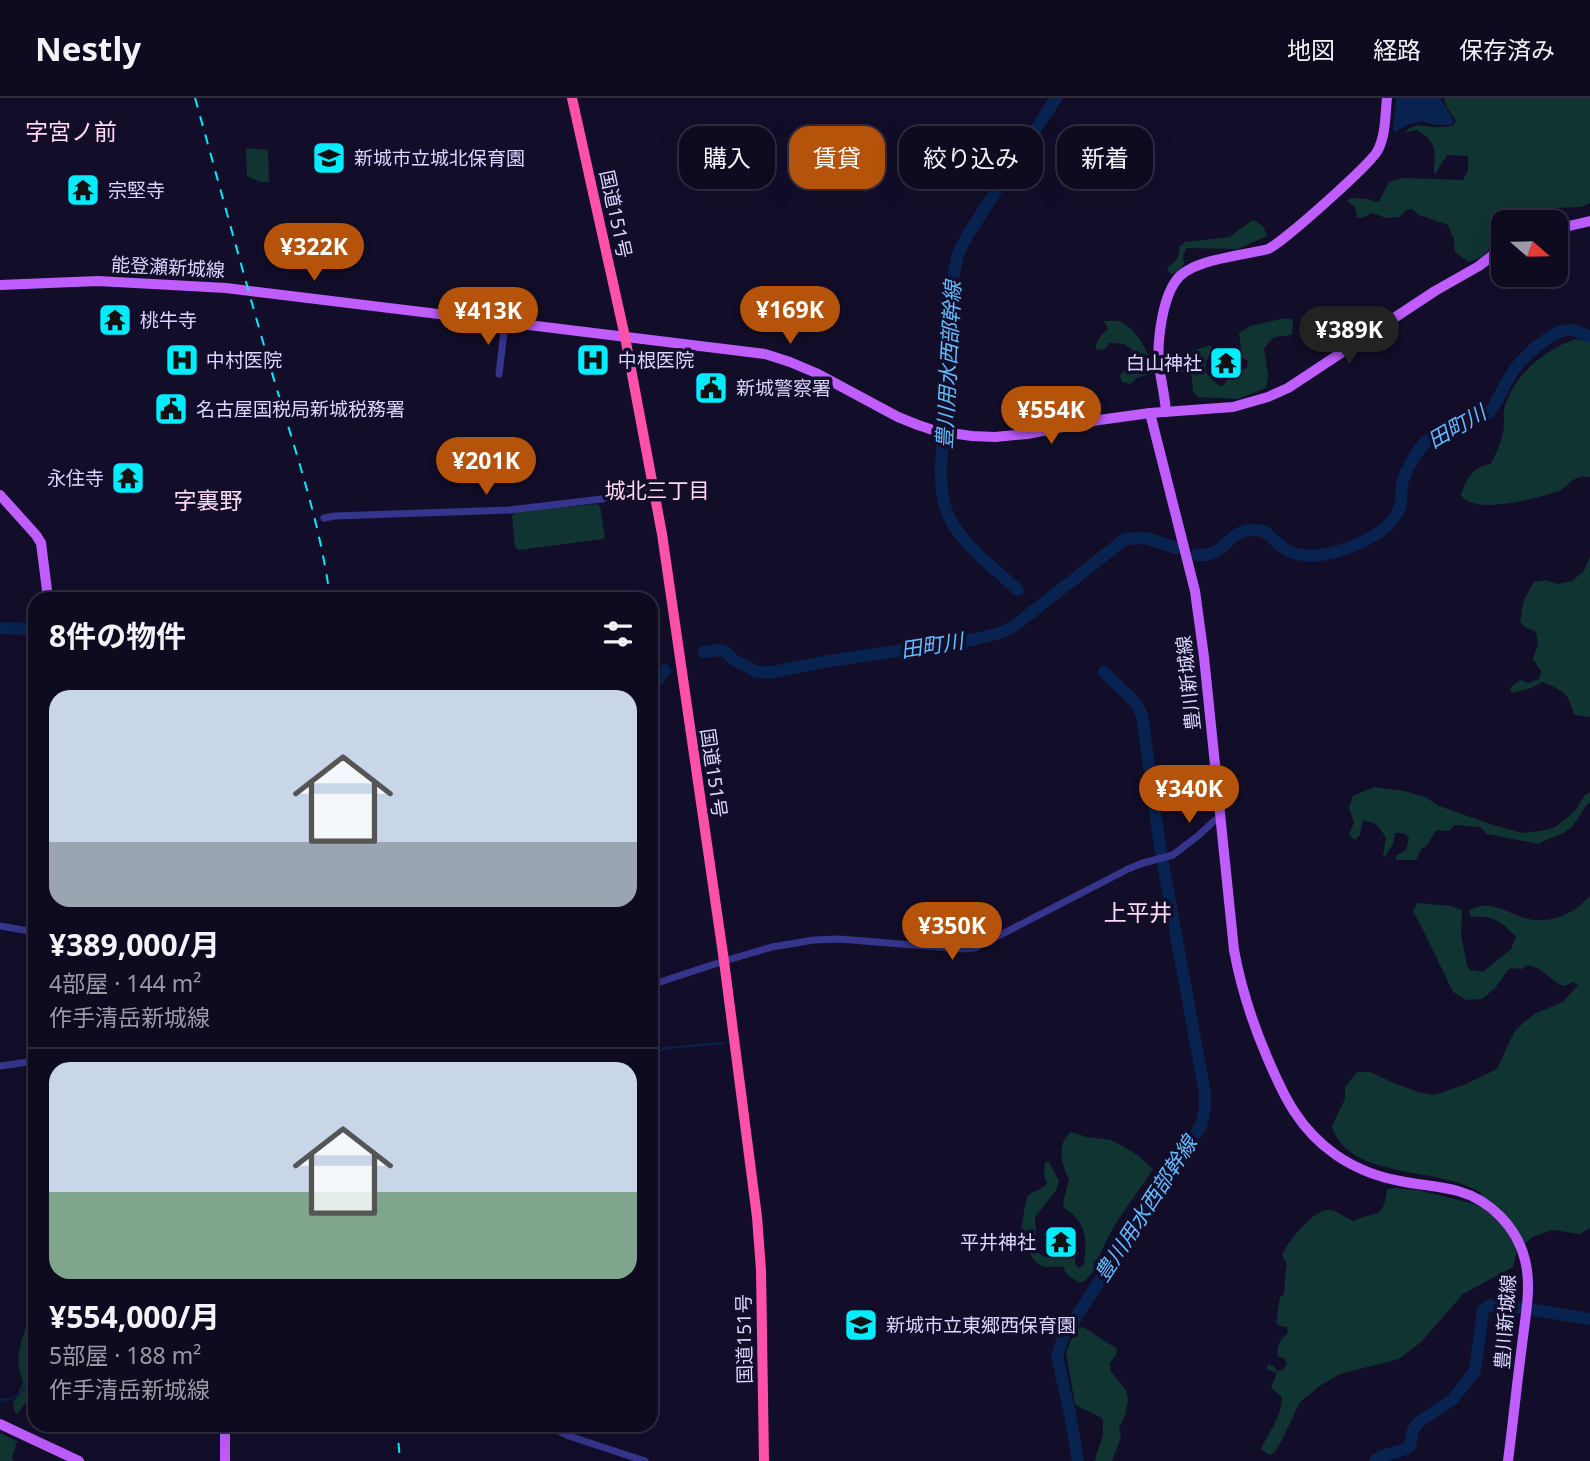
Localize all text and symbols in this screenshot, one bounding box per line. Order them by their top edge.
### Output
text: Nestly [35,26,141,71]
text: 地図 [1287,33,1335,66]
text: 経路 [1373,33,1421,66]
text: 保存済み [1459,33,1555,66]
district label: 字宮ノ前 [25,115,117,147]
chip: 購入 [679,126,775,189]
chip: 賃貸 [789,126,885,189]
chip: 絞り込み [899,126,1043,189]
chip: 新着 [1057,126,1153,189]
school or university icon: 新城市立城北保育園 [310,139,348,177]
place label: 新城市立城北保育園 [354,145,525,171]
street label: 国道151号 [594,167,638,261]
temple icon: 宗堅寺 [64,171,102,209]
place label: 宗堅寺 [108,177,165,203]
north arrow [1491,210,1568,287]
map controls [1491,210,1568,287]
pin: ¥322K [265,223,363,283]
text: ¥322K [280,230,348,262]
street label: 能登瀬新城線 [110,251,226,283]
water label: 豊川用水西部幹線 [930,277,967,450]
pin: ¥169K [741,286,839,346]
pin: ¥413K [439,288,537,347]
text: ¥169K [756,293,824,325]
text: ¥413K [454,294,522,326]
temple icon: 桃牛寺 [96,301,134,339]
pin: ¥389K [1300,306,1398,366]
place label: 桃牛寺 [140,307,197,333]
text: ¥389K [1315,313,1383,345]
hospital icon: 中村医院 [163,341,201,379]
hospital icon: 中根医院 [574,341,612,379]
temple icon: 白山神社 [1207,344,1245,382]
place label: 中村医院 [206,347,282,373]
place label: 中根医院 [618,347,694,373]
place label: 白山神社 [1126,350,1202,376]
public building icon: 新城警察署 [692,369,730,407]
place label: 新城警察署 [736,375,831,401]
pin: ¥554K [1002,386,1100,446]
public building icon: 名古屋国税局新城税務署 [152,390,190,428]
text: ¥554K [1017,393,1085,425]
place label: 名古屋国税局新城税務署 [196,396,405,422]
water label: 田町川 [1422,397,1493,454]
pin: ¥201K [437,438,535,497]
text: ¥201K [452,444,520,476]
temple icon: 永住寺 [109,459,147,497]
place label: 永住寺 [47,465,104,491]
district label: 城北三丁目 [605,476,710,504]
district label: 字裏野 [174,484,243,516]
text: 8件の物件 [49,615,186,656]
icon: filters [599,615,637,653]
water label: 田町川 [899,626,967,664]
street label: 豊川新城線 [1170,634,1206,732]
street label: 国道151号 [695,727,733,819]
icon: home [280,736,406,862]
pin: ¥340K [1140,766,1238,825]
text: ¥340K [1155,772,1223,804]
district label: 上平井 [1104,896,1173,928]
pin: ¥350K [903,902,1001,962]
text: ¥350K [918,909,986,941]
text: ¥389,000/月 [49,924,220,965]
text: 4部屋 · 144 m² [49,967,201,999]
text: 作手清岳新城線 [49,1001,210,1033]
icon: home [280,1108,406,1234]
water label: 豊川用水西部幹線 [1088,1128,1204,1287]
temple icon: 平井神社 [1042,1223,1080,1261]
place label: 平井神社 [960,1229,1036,1255]
street label: 豊川新城線 [1489,1274,1521,1370]
street label: 国道151号 [730,1294,758,1384]
text: ¥554,000/月 [49,1296,220,1337]
school or university icon: 新城市立東郷西保育園 [842,1306,880,1344]
place label: 新城市立東郷西保育園 [886,1312,1076,1338]
text: 5部屋 · 188 m² [49,1339,201,1371]
text: 作手清岳新城線 [49,1373,210,1405]

